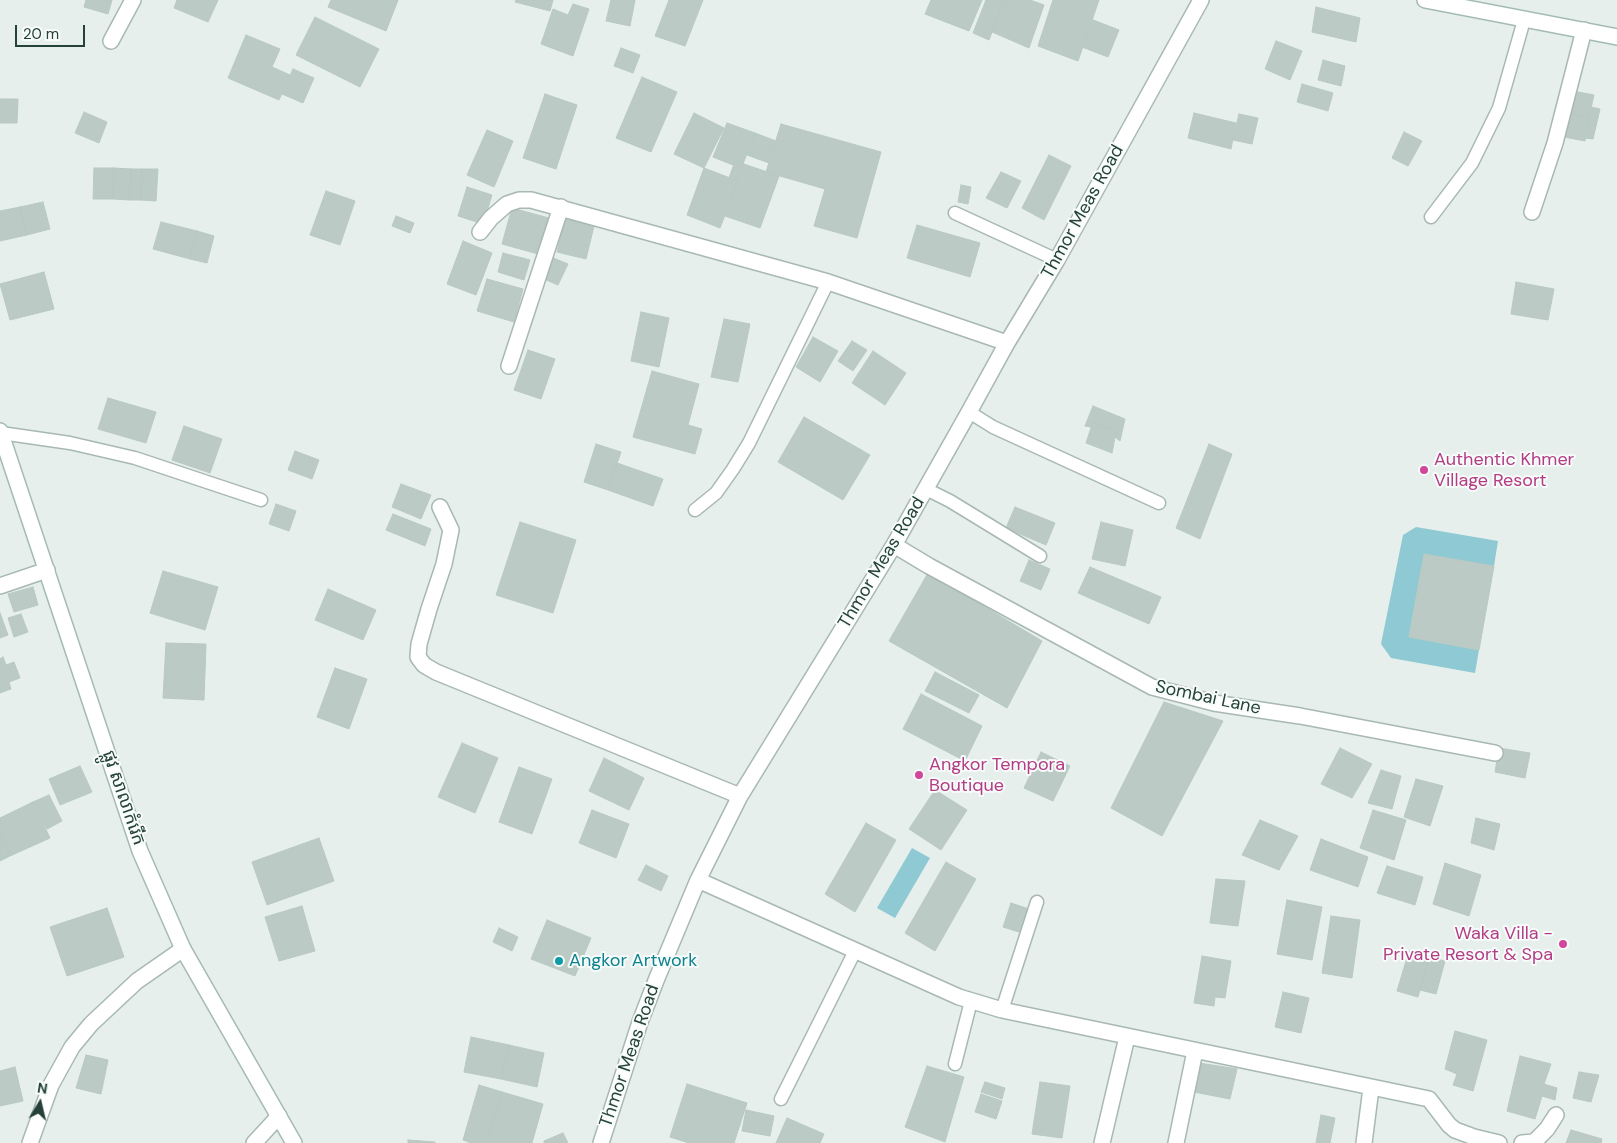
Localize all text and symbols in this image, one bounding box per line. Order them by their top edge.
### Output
scale bar [18,15,88,47]
text: 20 m [23,24,59,44]
street label: Thmor Meas Road [1037,141,1129,283]
place label: Authentic Khmer Village Resort [1434,449,1574,492]
marker: Authentic Khmer Village Resort [1418,464,1430,476]
street label: Thmor Meas Road [834,493,930,633]
street label: Sombai Lane [1153,676,1263,720]
street label: ផ្លូវ សាលាកំរើក [97,748,149,848]
place label: Angkor Tempora Boutique [929,754,1065,796]
marker: Angkor Tempora Boutique [913,769,925,781]
place label: Waka Villa - Private Resort & Spa [1383,923,1553,966]
marker: Waka Villa - Private Resort & Spa [1557,938,1569,950]
place label: Angkor Artwork [569,950,697,972]
marker: Angkor Artwork [553,955,565,967]
street label: Thmor Meas Road [595,982,665,1130]
north arrow [15,1078,65,1128]
text: N [36,1078,49,1098]

